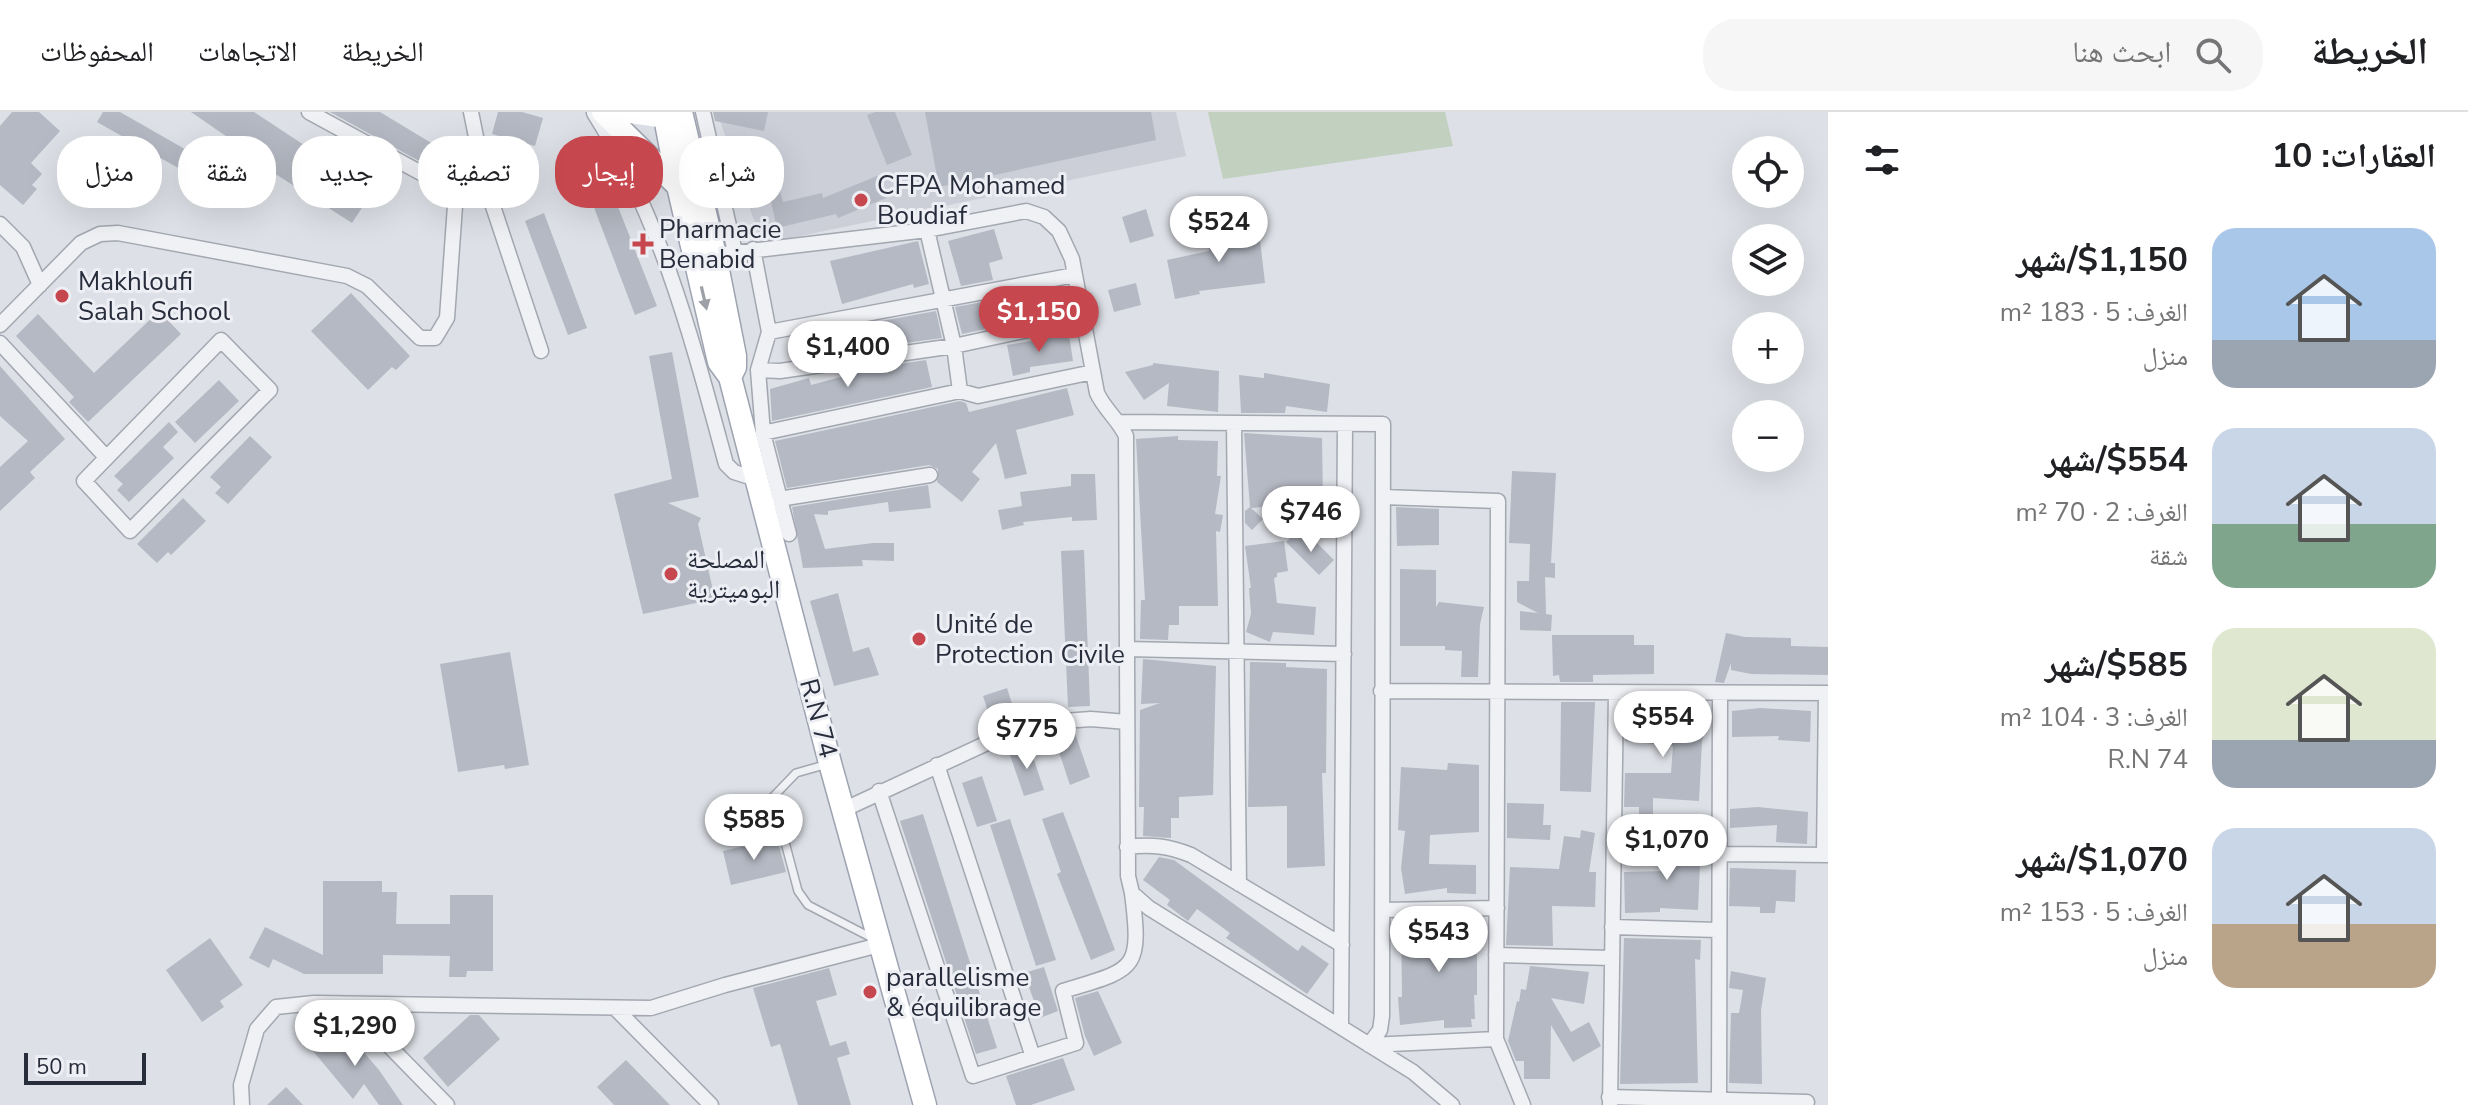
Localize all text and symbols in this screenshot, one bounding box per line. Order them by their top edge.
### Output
search box [1703,19,2263,91]
text: الخريطة [2311,26,2428,77]
text: ابحث هنا [2072,32,2171,73]
text: المحفوظات [40,33,154,71]
text: الاتجاهات [198,33,297,71]
text: الخريطة [341,33,424,71]
icon: search [2191,33,2235,77]
text: العقارات: 10 [2272,133,2436,179]
chip: منزل [57,136,162,208]
chip: شقة [178,136,276,208]
chip: جديد [292,136,402,208]
chip: تصفية [418,136,539,208]
chip: إيجار [555,136,663,208]
chip: شراء [679,136,784,208]
map controls [1732,136,1804,472]
button: locate [1732,136,1804,208]
icon: filters [1860,138,1904,182]
place label: CFPA Mohamed Boudiaf [877,168,1065,233]
marker: CFPA Mohamed Boudiaf [852,191,870,209]
pin: $524 [1172,196,1266,264]
text: $524 [1188,204,1250,239]
place label: Pharmacie Benabid [659,212,781,277]
button: layers [1732,224,1804,296]
marker: Pharmacie Benabid [634,235,652,253]
text: $1,150/شهر [2016,237,2188,283]
icon: home [2276,260,2372,356]
place label: Makhloufi Salah School [78,264,230,329]
one-way arrow [698,285,711,310]
pin: $1,150 [974,286,1104,354]
marker: Makhloufi Salah School [53,287,71,305]
text: $1,150 [997,294,1081,329]
text: الغرف: 5 · 183 m² [2000,295,2188,330]
button: + [1732,312,1804,384]
pin: $1,400 [783,321,913,389]
text: $1,400 [806,329,890,364]
text: منزل [2143,339,2188,374]
button: − [1732,400,1804,472]
text: $554/شهر [2045,437,2188,483]
icon: home [2276,460,2372,556]
pin: $746 [1264,486,1358,554]
text: $746 [1280,494,1342,529]
text: الغرف: 2 · 70 m² [2015,495,2188,530]
text: شقة [2149,539,2188,574]
place label: المصلحة البوميترية [687,542,780,607]
marker: المصلحة البوميترية [662,565,680,583]
place label: Unité de Protection Civile [935,607,1125,672]
marker: Unité de Protection Civile [910,630,928,648]
text: $585/شهر [2045,642,2188,688]
icon: home [2276,660,2372,756]
street label: R.N 74 [791,675,846,762]
pin: $554 [1616,691,1710,759]
text: $554 [1632,699,1694,734]
text: الغرف: 3 · 104 m² [2000,700,2188,735]
pin: $775 [980,703,1074,771]
text: $775 [996,711,1058,746]
text: R.N 74 [2107,742,2188,777]
pin: $585 [707,794,801,862]
text: $585 [723,802,785,837]
pin: $1,070 [1602,814,1732,882]
text: $1,070 [1625,822,1709,857]
text: $1,070/شهر [2016,837,2188,883]
icon: home [2276,860,2372,956]
text: الغرف: 5 · 153 m² [2000,895,2188,930]
pin: $543 [1392,906,1486,974]
text: $543 [1408,914,1470,949]
text: منزل [2143,939,2188,974]
place label: parallelisme & équilibrage [886,960,1041,1025]
marker: parallelisme & équilibrage [861,983,879,1001]
pin: $1,290 [290,1000,420,1068]
text: $1,290 [313,1008,397,1043]
scale bar [24,1049,146,1085]
text: 50 m [36,1052,87,1082]

